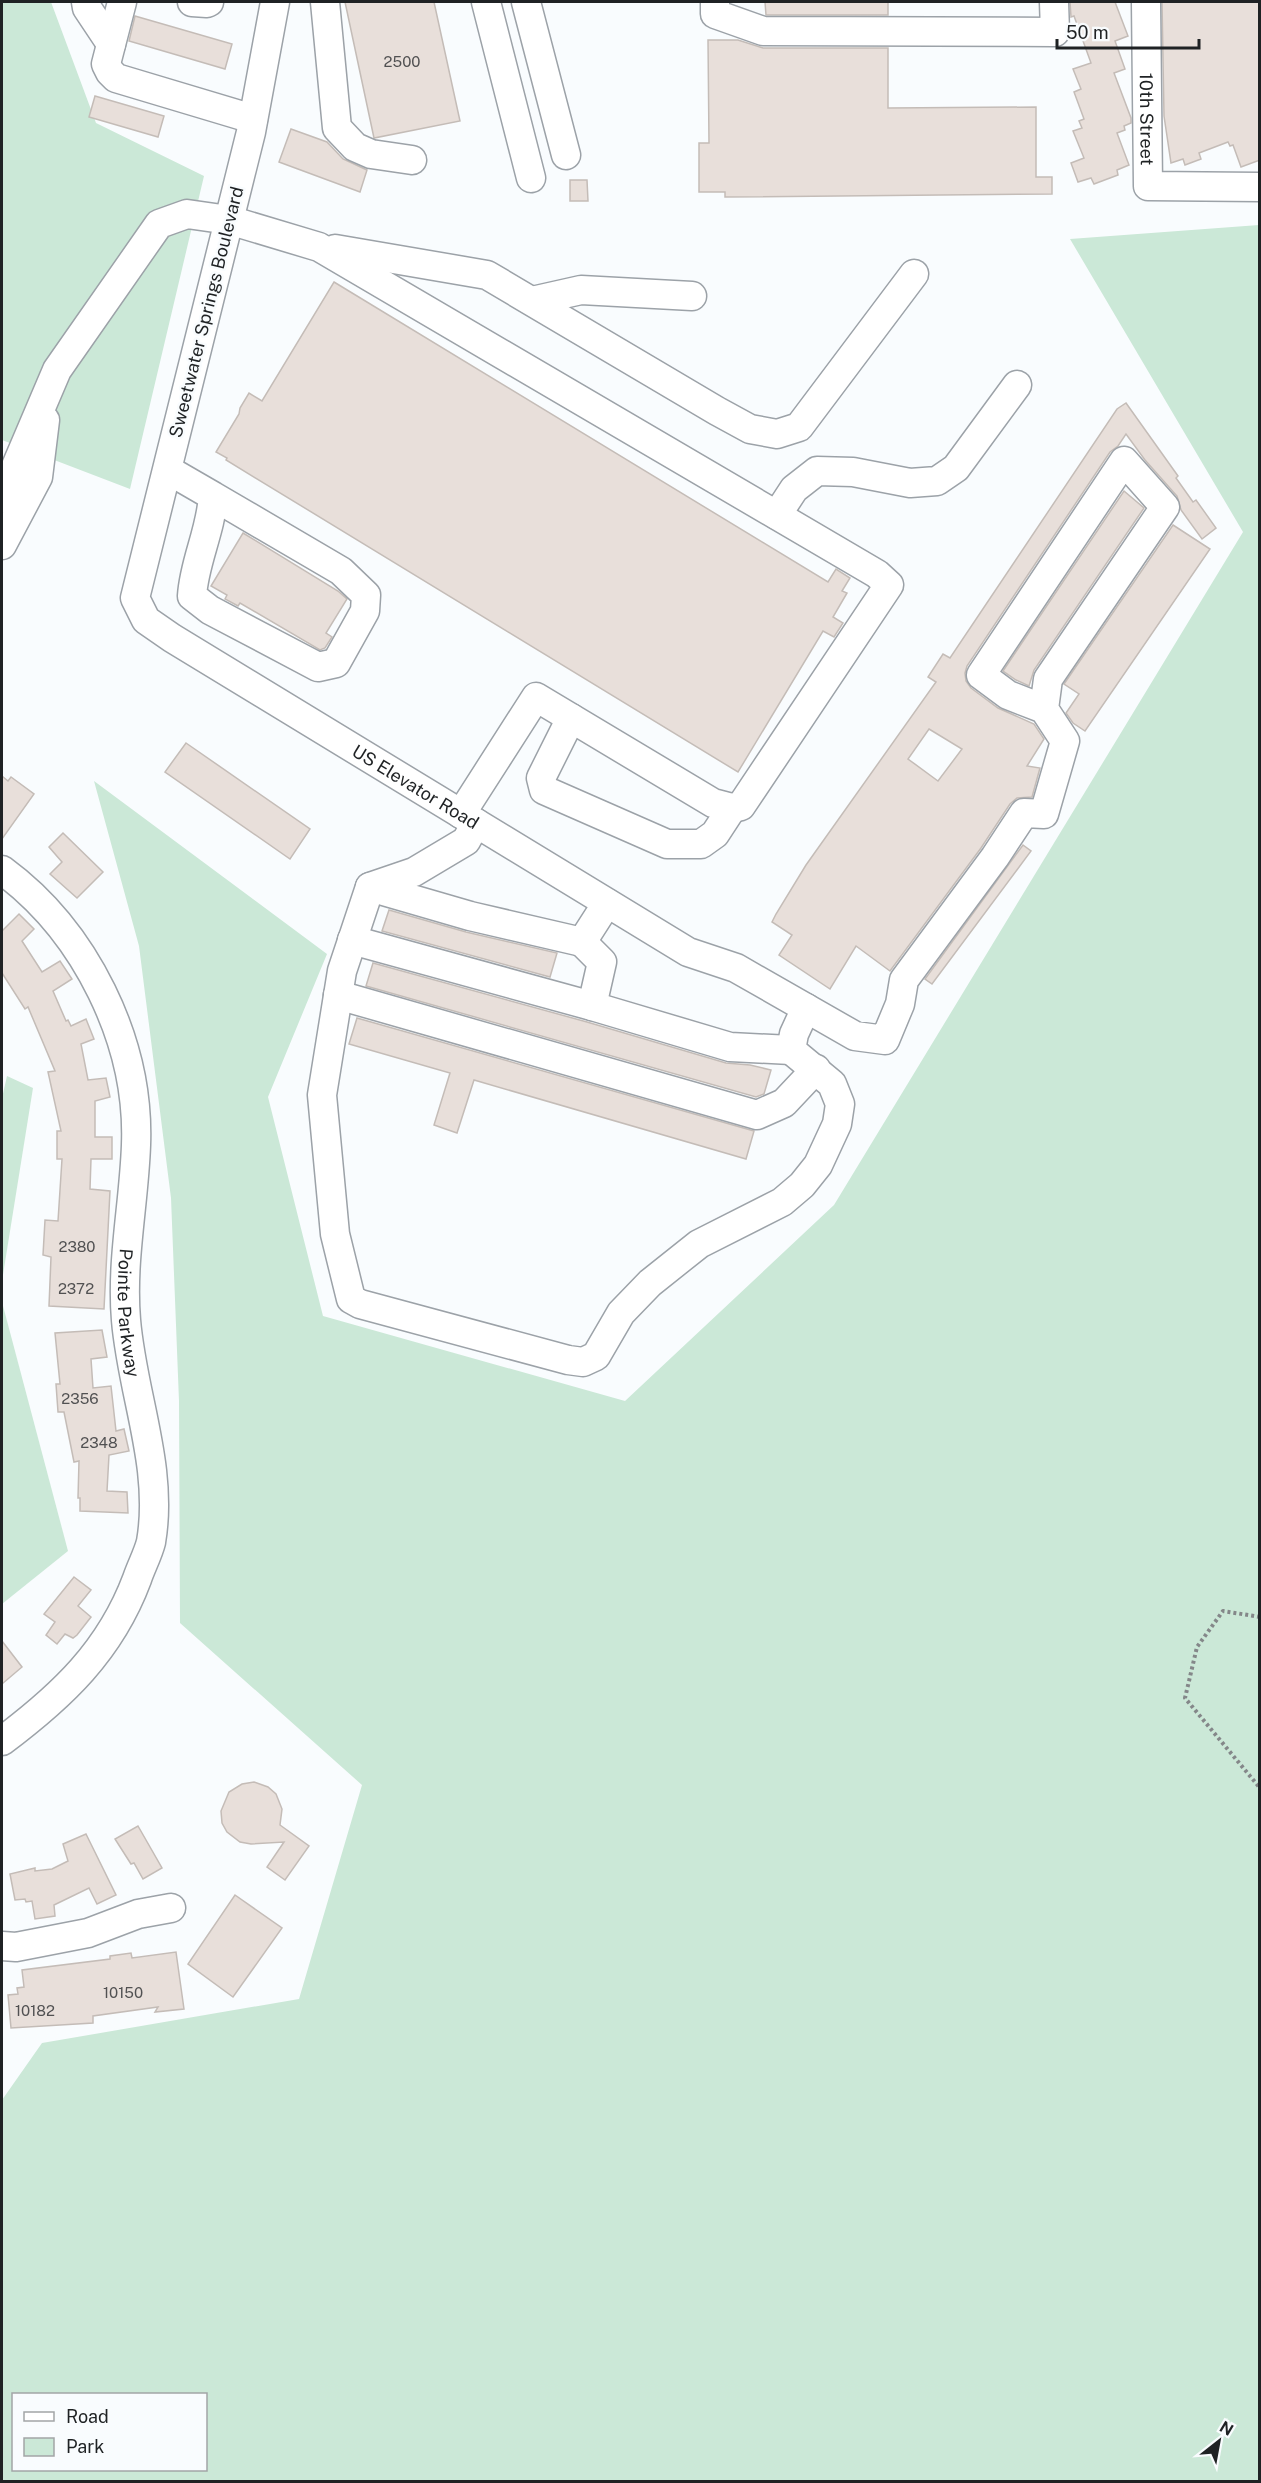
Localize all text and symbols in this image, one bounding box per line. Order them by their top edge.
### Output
scale bar [1057,12,1200,50]
text: 50 m [1066,22,1109,43]
house number: 2500 [384,53,420,70]
street label: 10th Street [1136,72,1158,165]
street label: Sweetwater Springs Boulevard [165,184,247,440]
street label: US Elevator Road [349,740,483,833]
house number: 2380 [58,1238,96,1255]
street label: Pointe Parkway [114,1248,145,1379]
house number: 2372 [58,1280,94,1297]
house number: 2356 [61,1390,99,1407]
house number: 2348 [80,1434,118,1451]
house number: 10150 [103,1984,143,2001]
house number: 10182 [15,2002,55,2019]
legend [12,2393,207,2471]
text: Road [66,2406,109,2427]
north arrow [1189,2411,1249,2471]
text: N [1216,2417,1237,2440]
text: Park [66,2436,104,2457]

